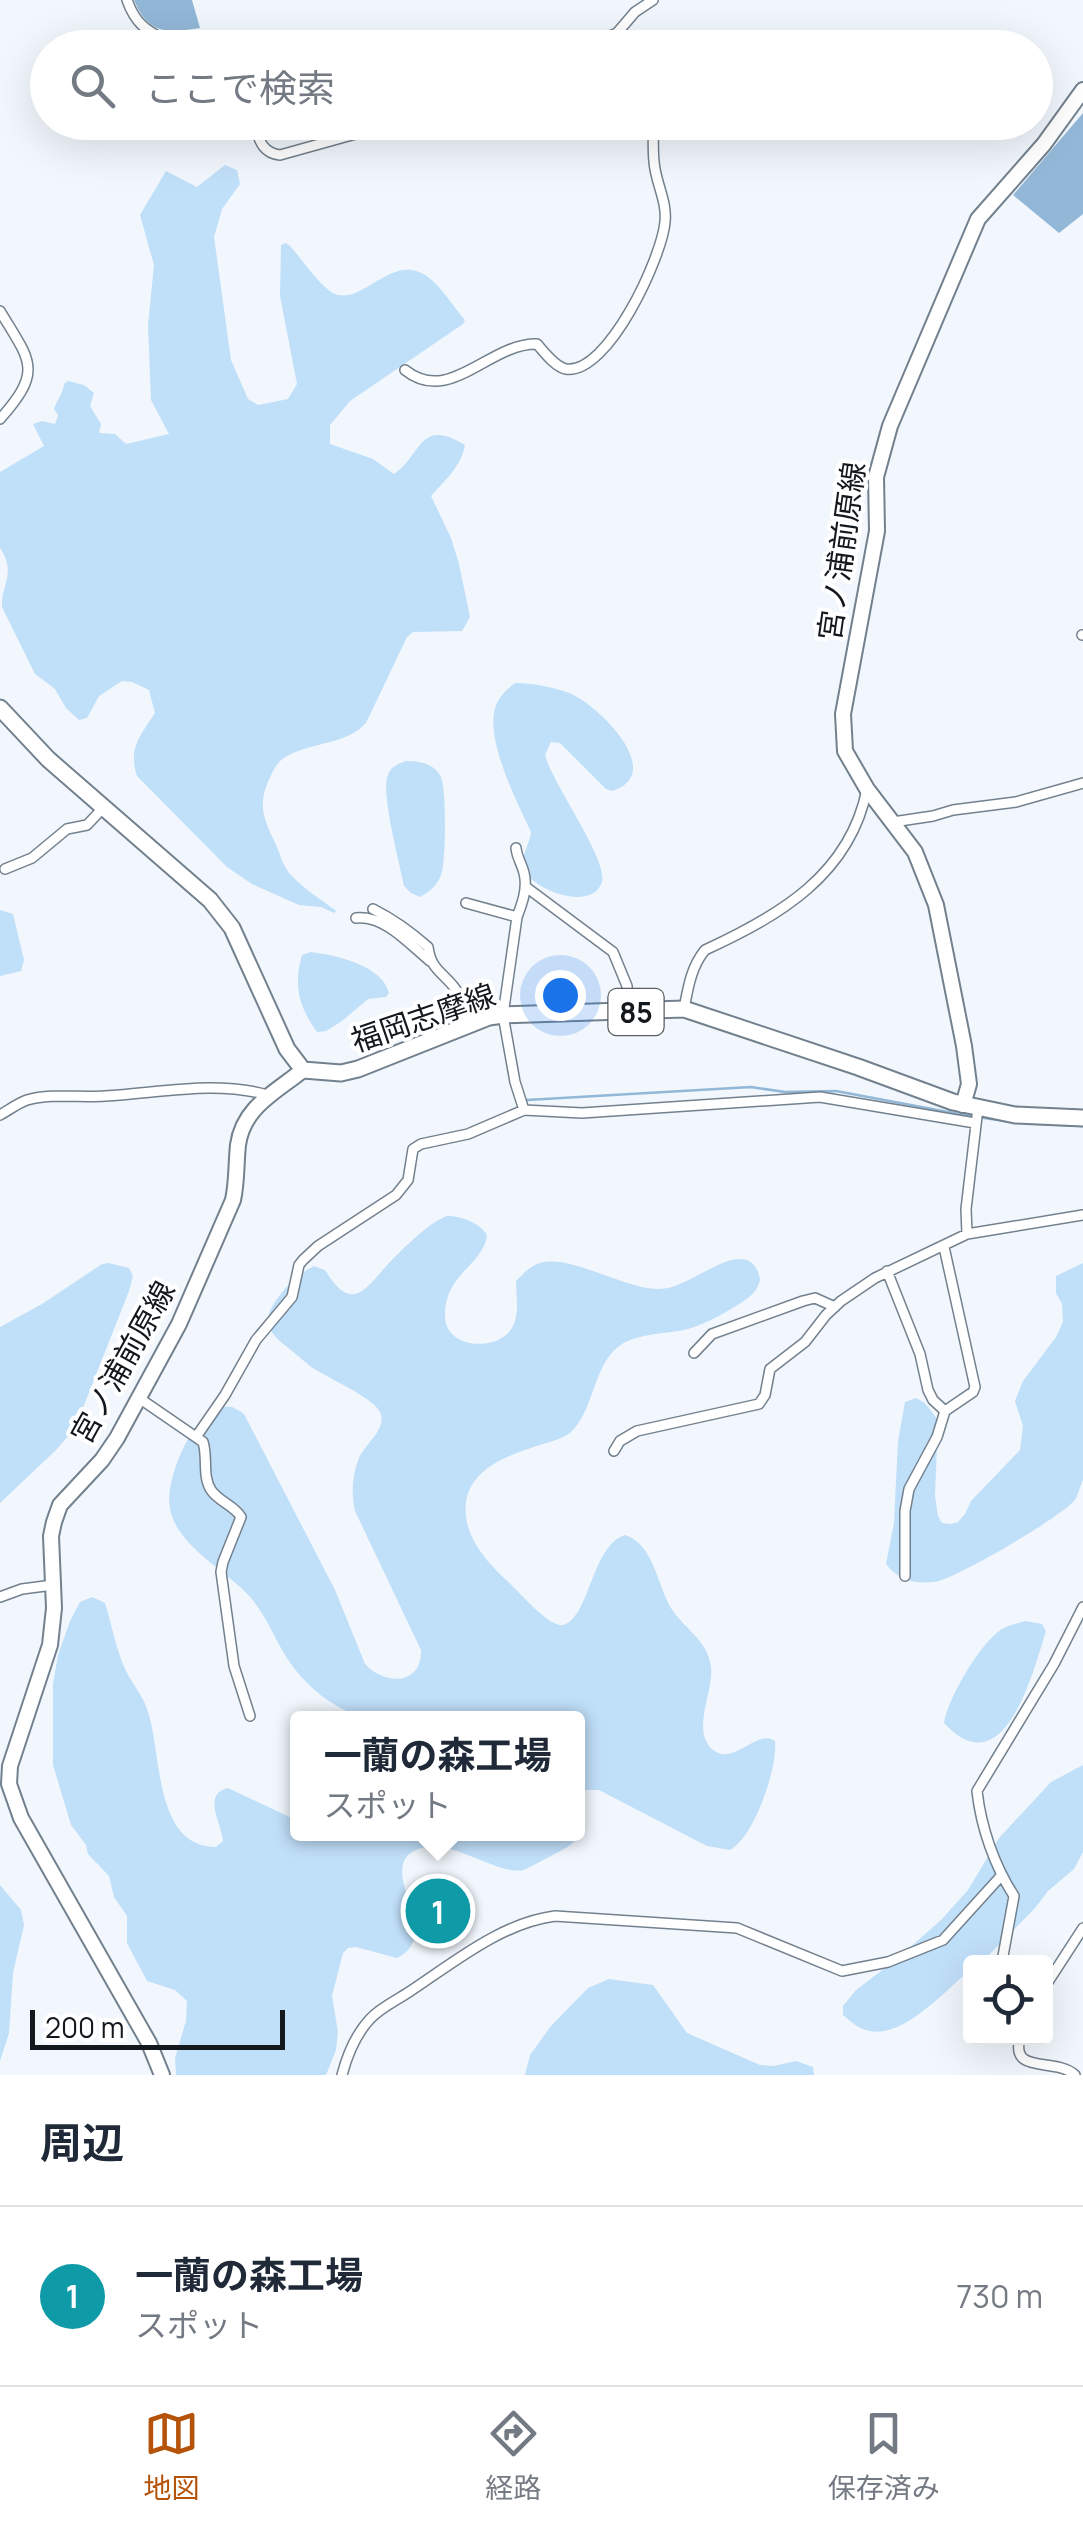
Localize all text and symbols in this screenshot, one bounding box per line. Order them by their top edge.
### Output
search box [30,30,1053,140]
icon: search [65,58,120,113]
text: ここで検索 [145,61,335,113]
street label: 宮ノ浦前原線 [808,459,874,643]
your location [535,970,586,1021]
street label: 福岡志摩線 [345,973,501,1061]
road number: 85 [608,989,664,1035]
street label: 宮ノ浦前原線 [60,1273,184,1451]
popup [290,1711,585,1841]
text: 一蘭の森工場 [323,1728,552,1780]
text: スポット [323,1783,452,1827]
pin: 1 [406,1874,470,1948]
map controls [963,1955,1053,2045]
button: locate [963,1955,1053,2045]
scale bar [30,2005,285,2050]
text: 200 m [45,2008,124,2046]
text: 周辺 [40,2113,124,2171]
text: 一蘭の森工場 [135,2248,363,2300]
text: 1 [65,2274,80,2318]
text: 730 m [956,2274,1043,2318]
text: スポット [135,2303,263,2347]
tab: 地図 [143,2406,199,2506]
tab: 経路 [485,2406,542,2506]
tab: 保存済み [828,2406,940,2506]

